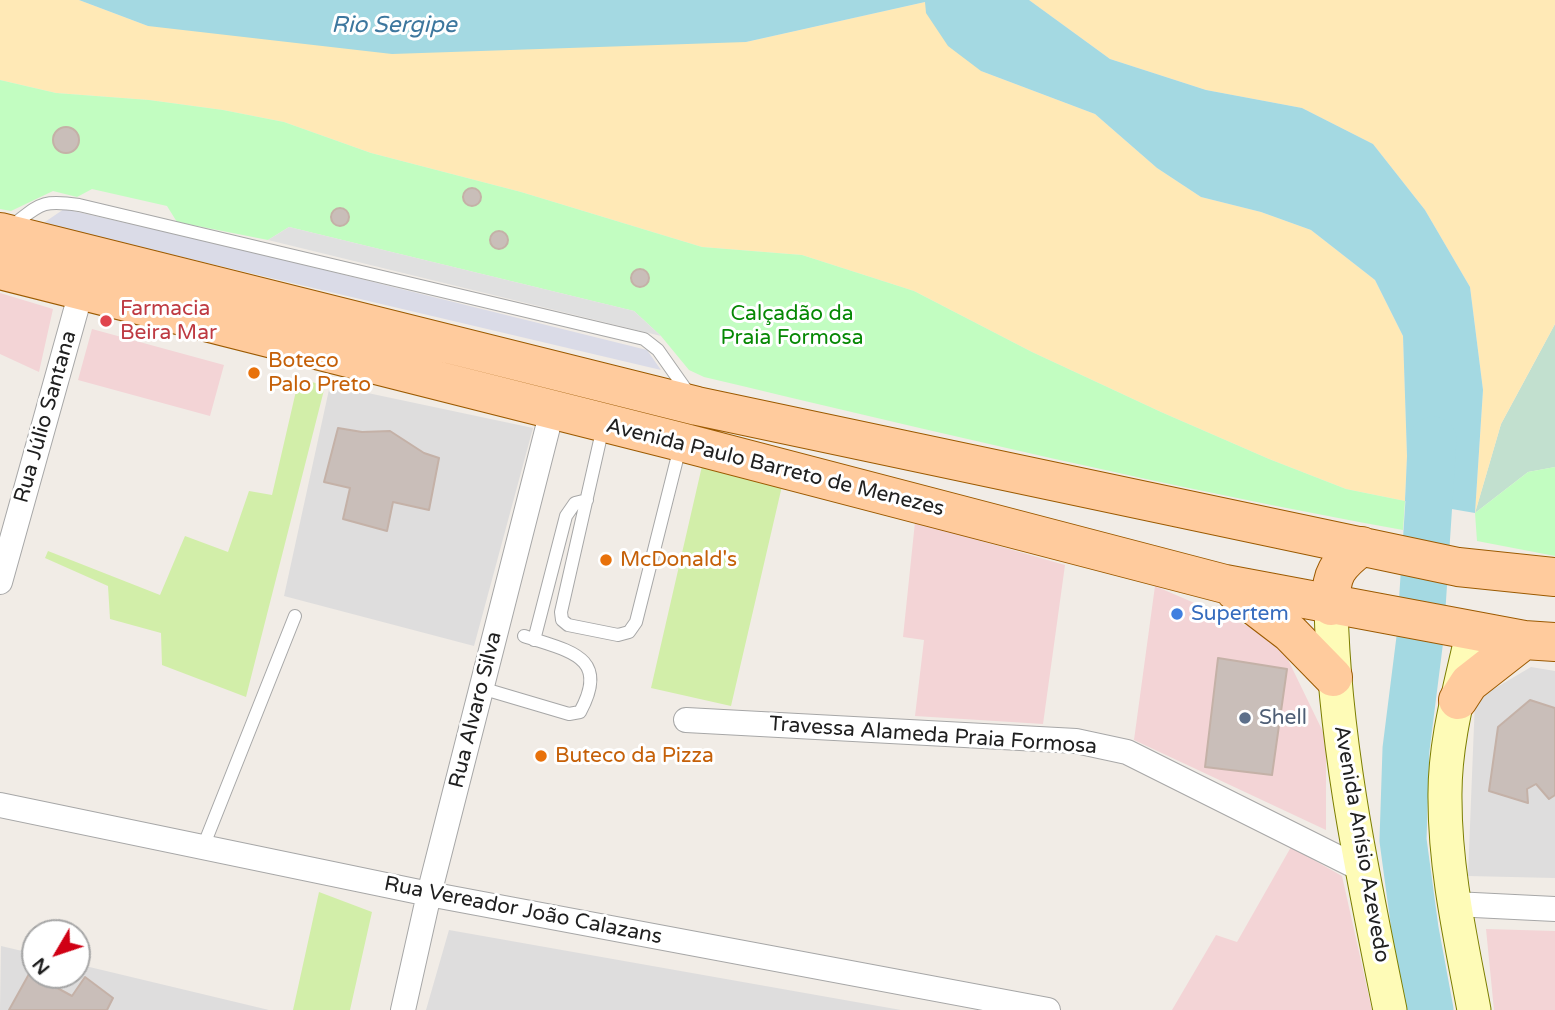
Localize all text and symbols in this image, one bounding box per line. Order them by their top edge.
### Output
water label: Rio Sergipe [331,12,457,40]
place label: Farmacia Beira Mar [120,296,217,346]
park label: Calçadão da Praia Formosa [721,301,863,351]
marker: Farmacia Beira Mar [98,313,114,329]
street label: Rua Júlio Santana [9,328,83,506]
place label: Boteco Palo Preto [268,348,371,398]
marker: Boteco Palo Preto [246,365,262,381]
street label: Avenida Paulo Barreto de Menezes [603,414,947,522]
place label: McDonald's [620,547,737,573]
marker: McDonald's [598,552,614,568]
place label: Supertem [1191,601,1289,627]
marker: Supertem [1169,606,1185,622]
street label: Rua Alvaro Silva [444,629,508,791]
place label: Shell [1259,705,1307,731]
marker: Shell [1237,710,1253,726]
street label: Travessa Alameda Praia Formosa [768,712,1098,760]
street label: Avenida Anísio Azevedo [1328,724,1394,964]
place label: Buteco da Pizza [555,743,714,769]
marker: Buteco da Pizza [533,748,549,764]
street label: Rua Vereador João Calazans [382,872,664,950]
north arrow [21,919,91,989]
text: N [28,953,55,979]

